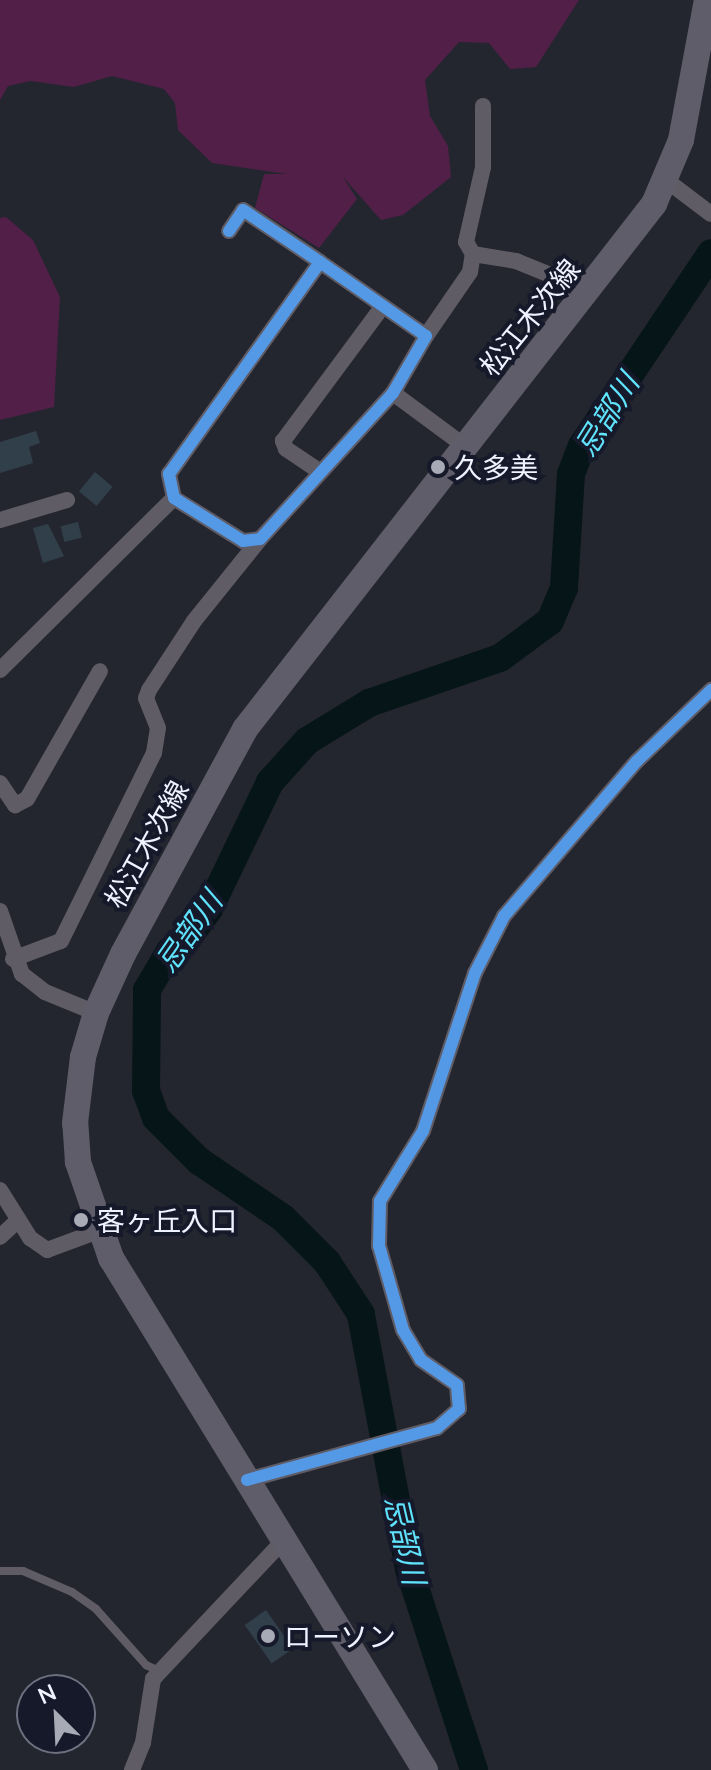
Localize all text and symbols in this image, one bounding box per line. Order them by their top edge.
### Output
street label: 松江木次線 [472,252,586,382]
water label: 忌部川 [567,366,645,462]
place label: 久多美 [454,450,538,484]
marker: 久多美 [429,458,447,476]
street label: 松江木次線 [97,775,195,913]
water label: 忌部川 [147,884,229,978]
place label: 客ヶ丘入口 [97,1203,237,1237]
marker: 客ヶ丘入口 [72,1211,90,1229]
water label: 忌部川 [378,1492,434,1588]
place label: ローソン [284,1619,396,1653]
marker: ローソン [259,1627,277,1645]
north arrow [16,1674,96,1754]
text: N [34,1678,60,1709]

